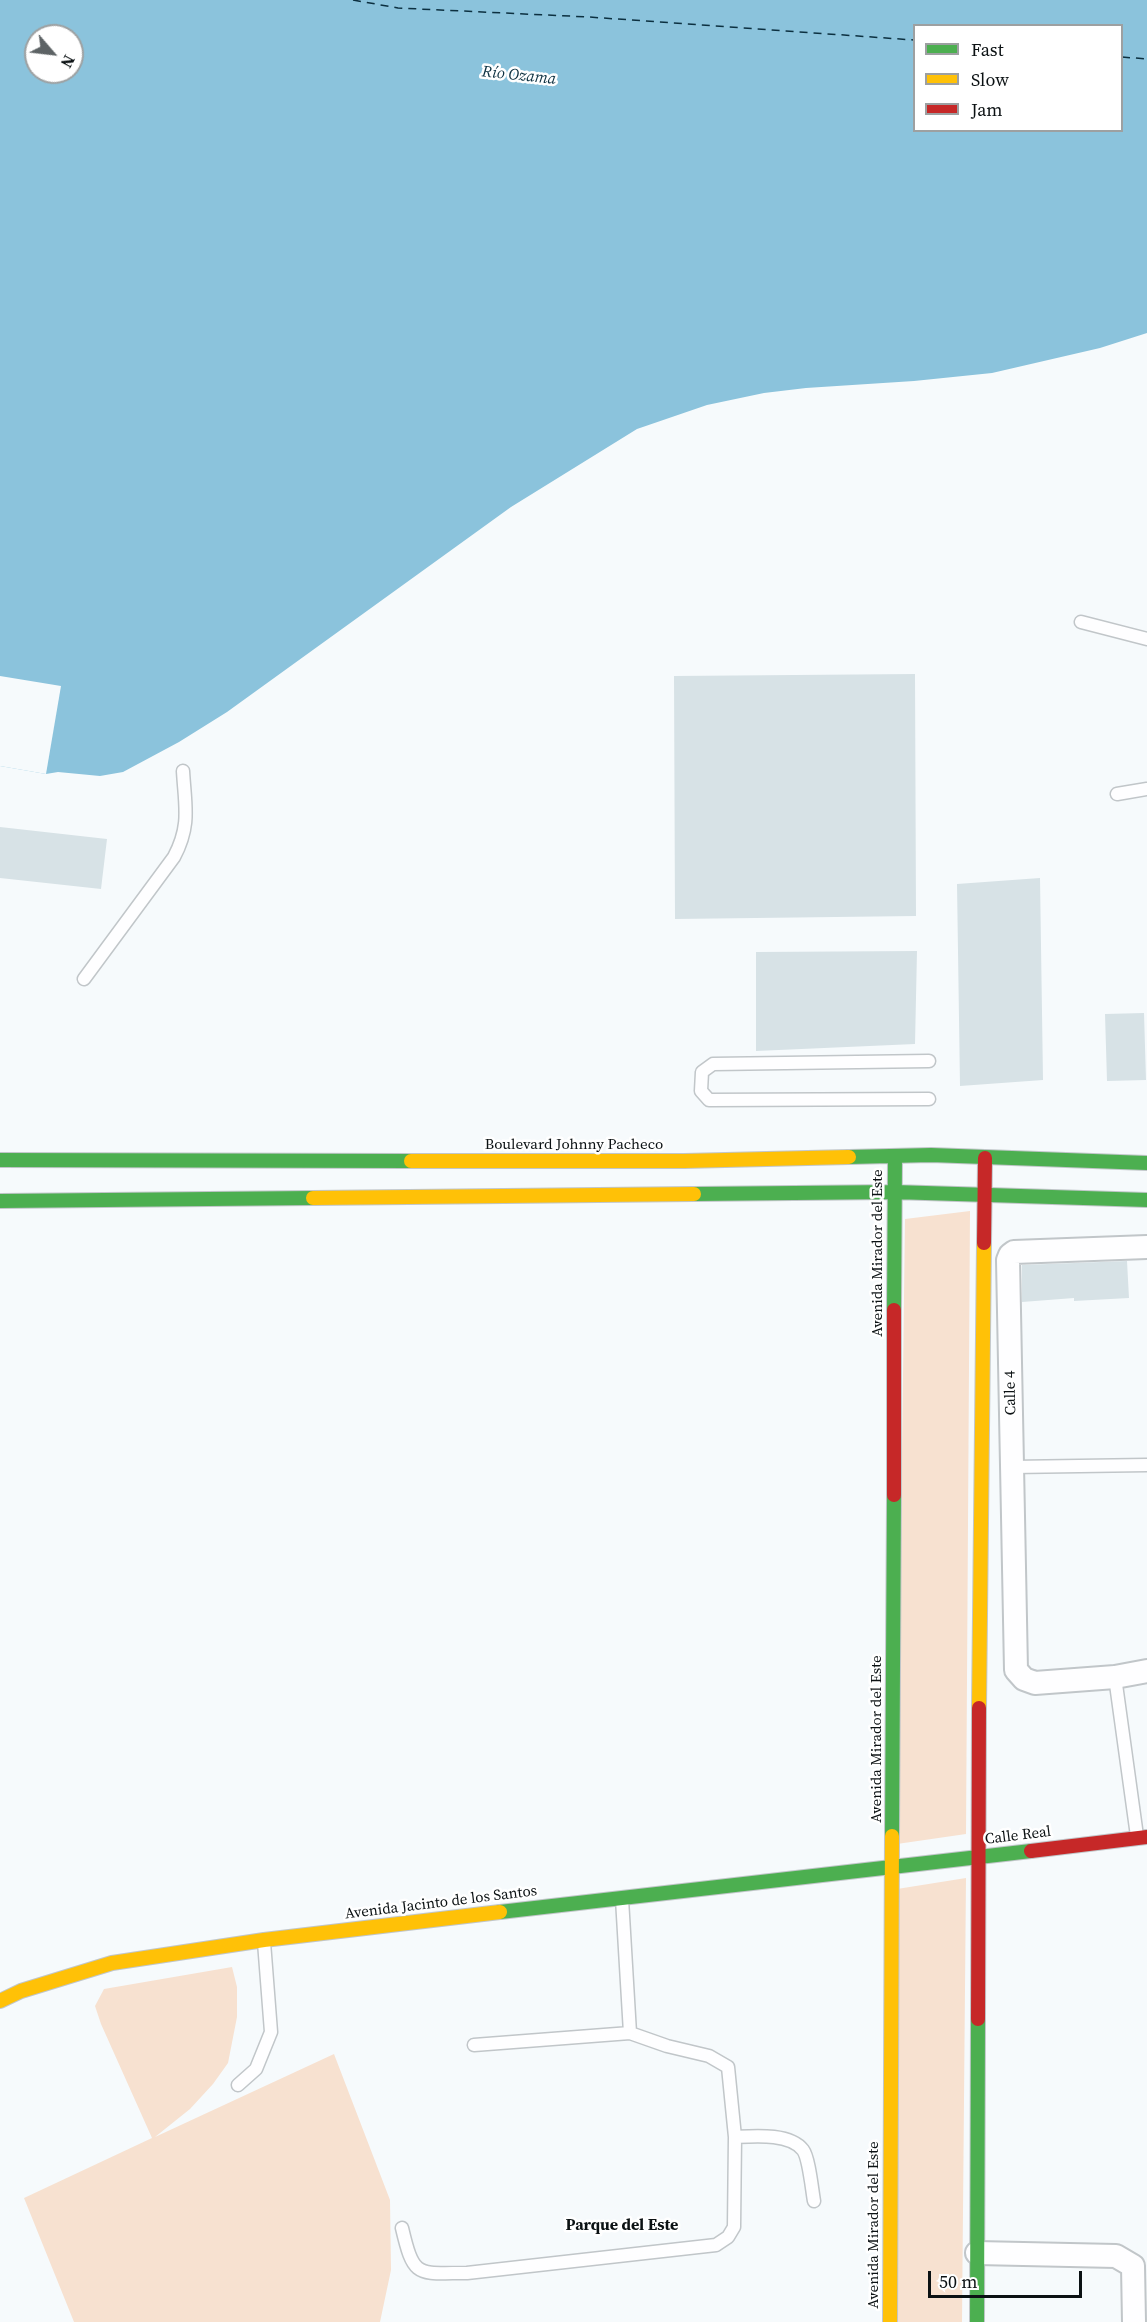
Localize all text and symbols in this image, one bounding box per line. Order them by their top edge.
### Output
north arrow [24,24,84,84]
legend [913,24,1123,132]
text: Fast [971,37,1004,62]
text: N [56,51,81,72]
water label: Río Ozama [481,63,557,89]
text: Slow [971,67,1009,92]
text: Jam [971,97,1003,122]
street label: Boulevard Johnny Pacheco [485,1136,663,1154]
street label: Avenida Mirador del Este [869,1169,887,1337]
street label: Calle 4 [1002,1371,1020,1415]
street label: Avenida Mirador del Este [868,1655,886,1823]
street label: Calle Real [984,1823,1052,1849]
street label: Avenida Jacinto de los Santos [344,1882,538,1924]
street label: Avenida Mirador del Este [865,2141,883,2309]
district label: Parque del Este [566,2216,678,2236]
scale bar [931,2259,1086,2297]
text: 50 m [939,2269,977,2294]

